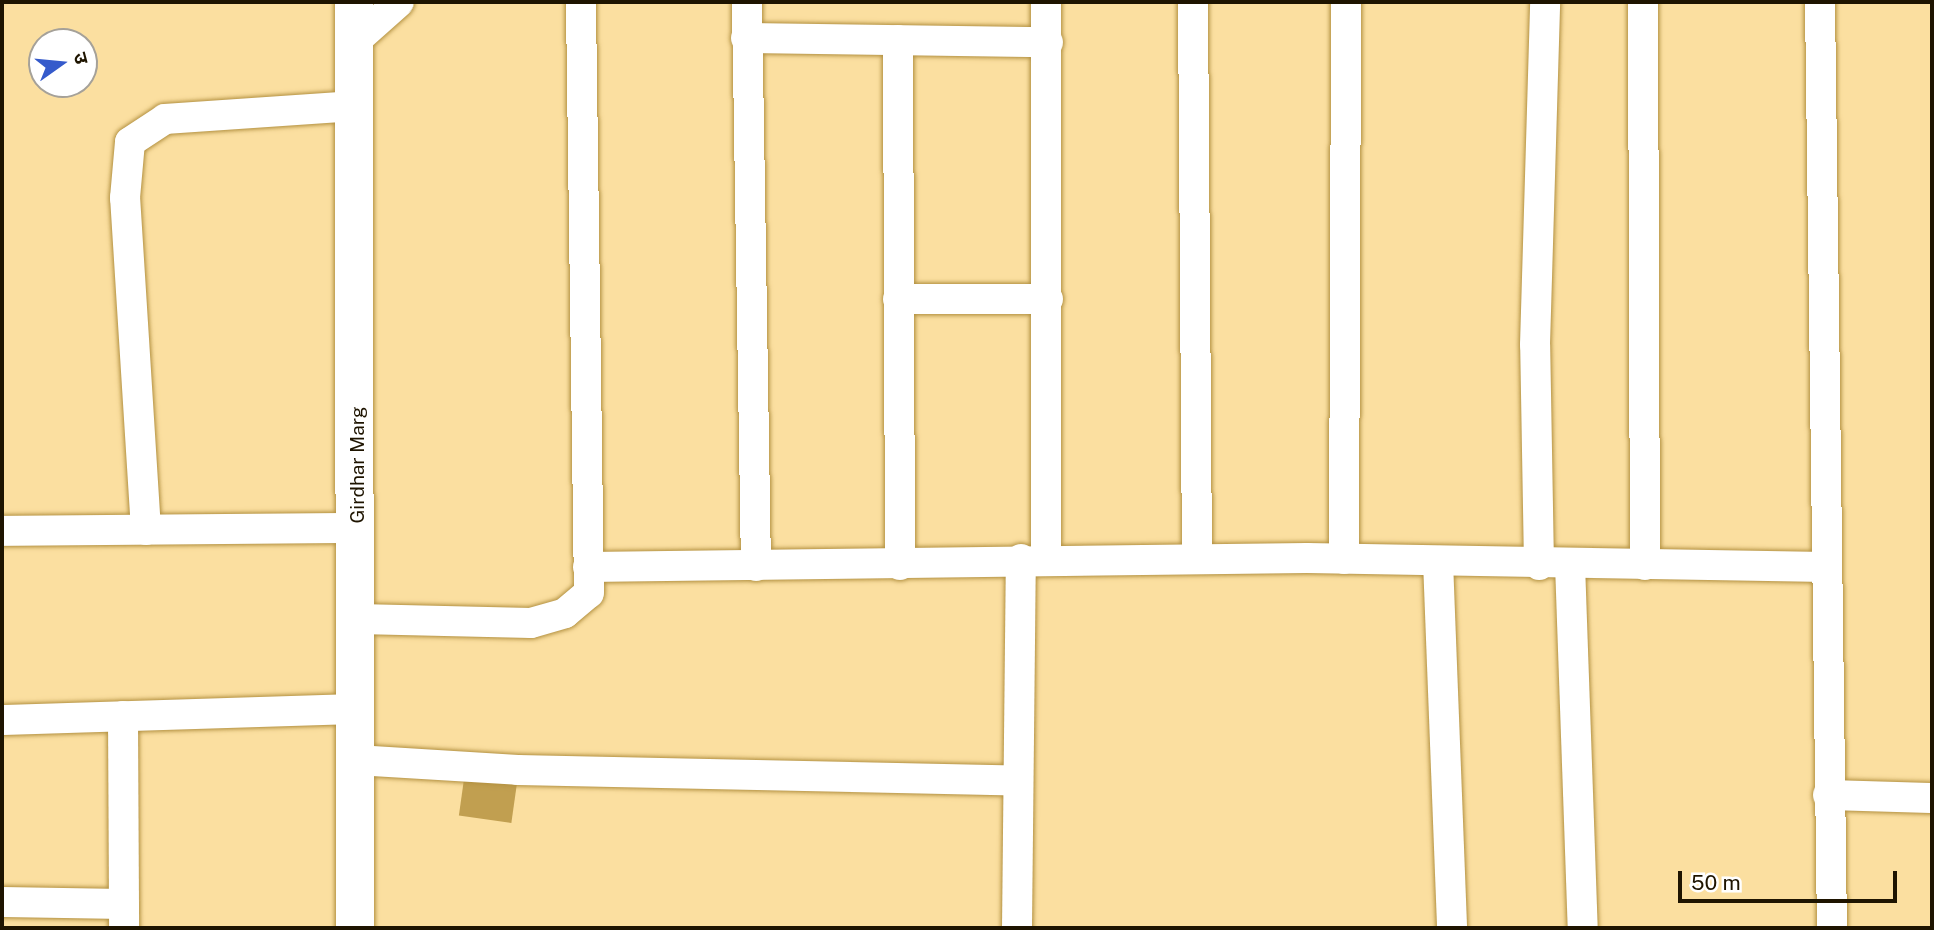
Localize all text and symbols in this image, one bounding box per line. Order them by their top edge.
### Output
north arrow [28,28,98,98]
text: उ [69,50,93,66]
street label: Girdhar Marg [347,406,369,524]
scale bar [1682,856,1901,900]
text: 50 m [1691,870,1741,895]

